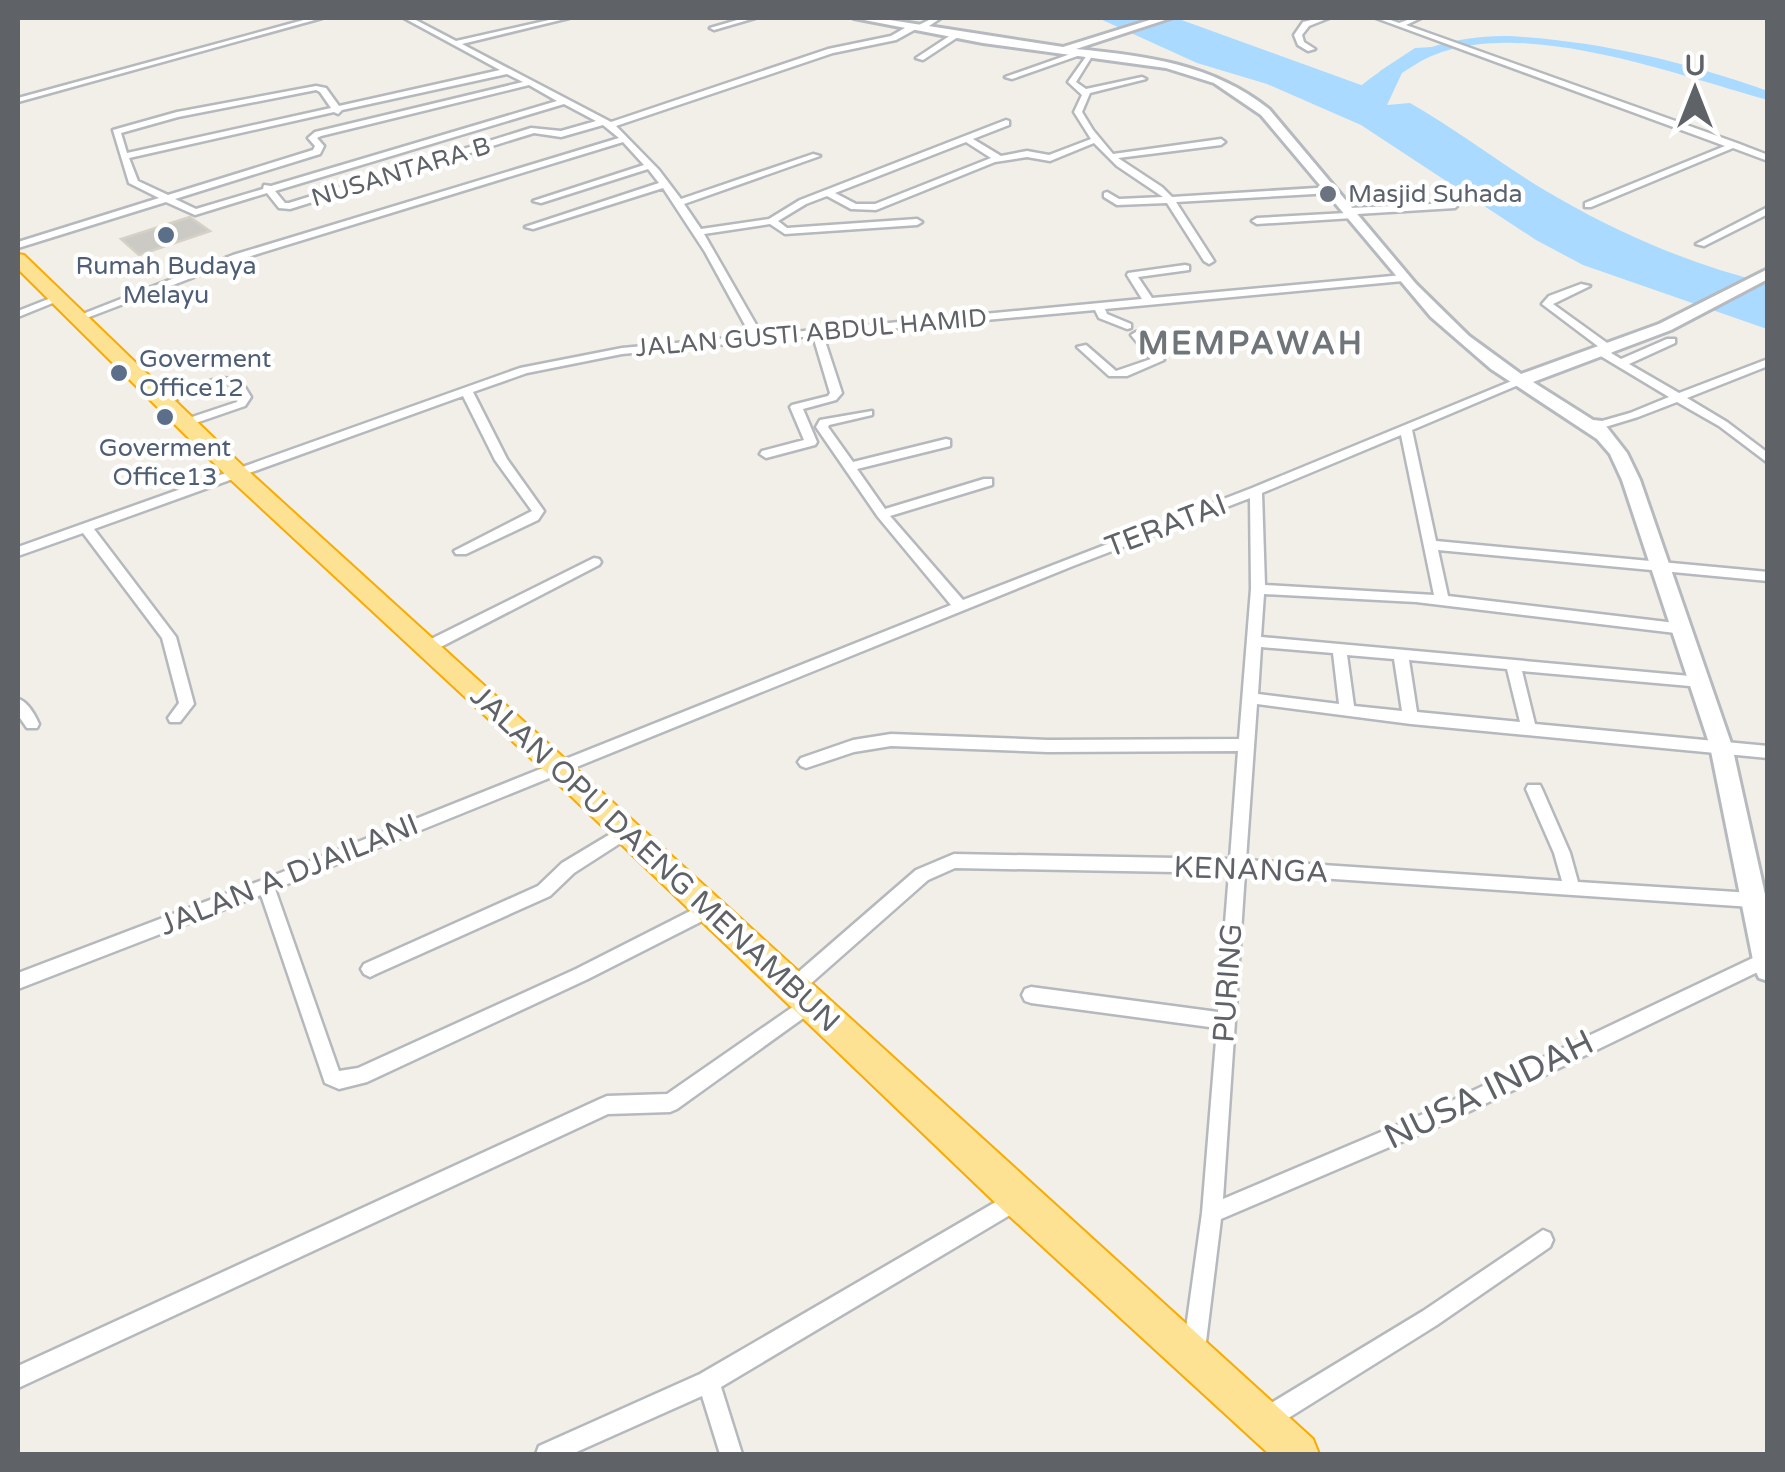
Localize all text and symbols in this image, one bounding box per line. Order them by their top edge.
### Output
north arrow [1645,40,1745,140]
text: U [1684,49,1706,83]
street label: NUSANTARA B [308,130,494,214]
place label: Masjid Suhada [1348,179,1523,209]
marker: Masjid Suhada [1317,183,1339,205]
marker: Rumah Budaya Melayu [155,224,177,246]
place label: Rumah Budaya Melayu [75,251,257,310]
street label: JALAN GUSTI ABDUL HAMID [634,303,988,363]
district label: MEMPAWAH [1138,325,1364,363]
place label: Goverment Office12 [139,344,272,403]
marker: Goverment Office12 [108,362,130,384]
marker: Goverment Office13 [154,406,176,428]
place label: Goverment Office13 [99,433,232,492]
street label: TERATAI [1100,486,1232,566]
street label: JALAN OPU DAENG MENAMBUN [463,678,847,1040]
street label: JALAN A DJAILANI [154,806,424,944]
street label: KENANGA [1173,849,1329,891]
street label: PURING [1205,922,1251,1044]
street label: NUSA INDAH [1377,1021,1601,1159]

